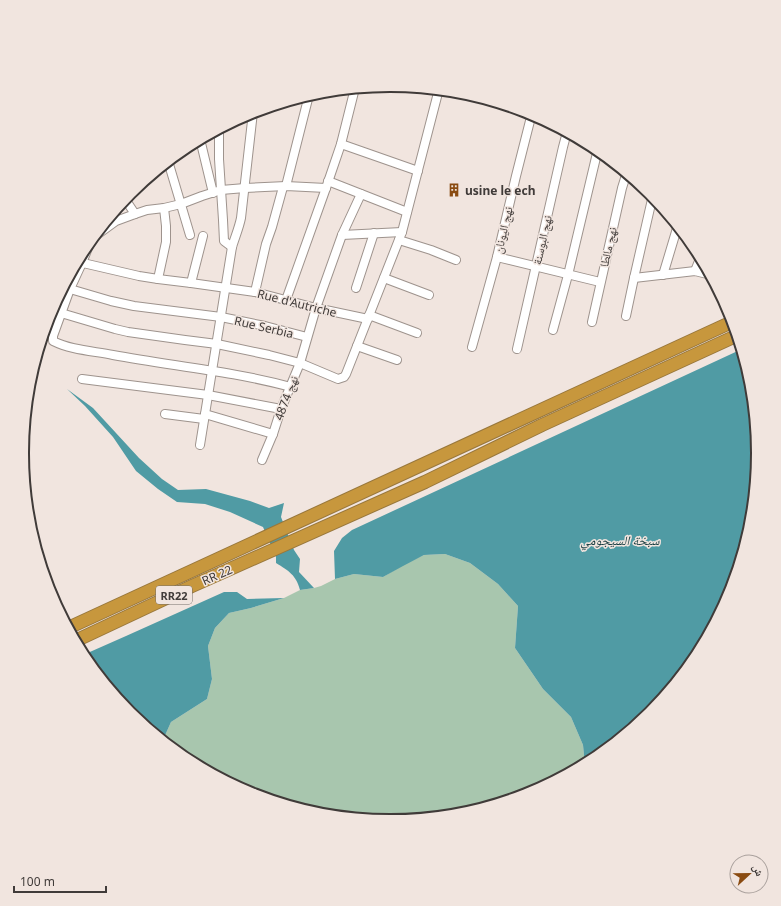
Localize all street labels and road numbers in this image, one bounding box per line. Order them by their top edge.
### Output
street label: نهج اليونان [489,205,517,255]
street label: نهج البوسنة [528,214,556,266]
street label: نهج مالطا [595,225,621,269]
street label: Rue d'Autriche [255,285,339,321]
street label: Rue Serbia [233,312,295,342]
street label: نهج 4874 [270,373,302,423]
street label: RR 22 [199,561,235,589]
road number: RR22 [156,586,192,604]

